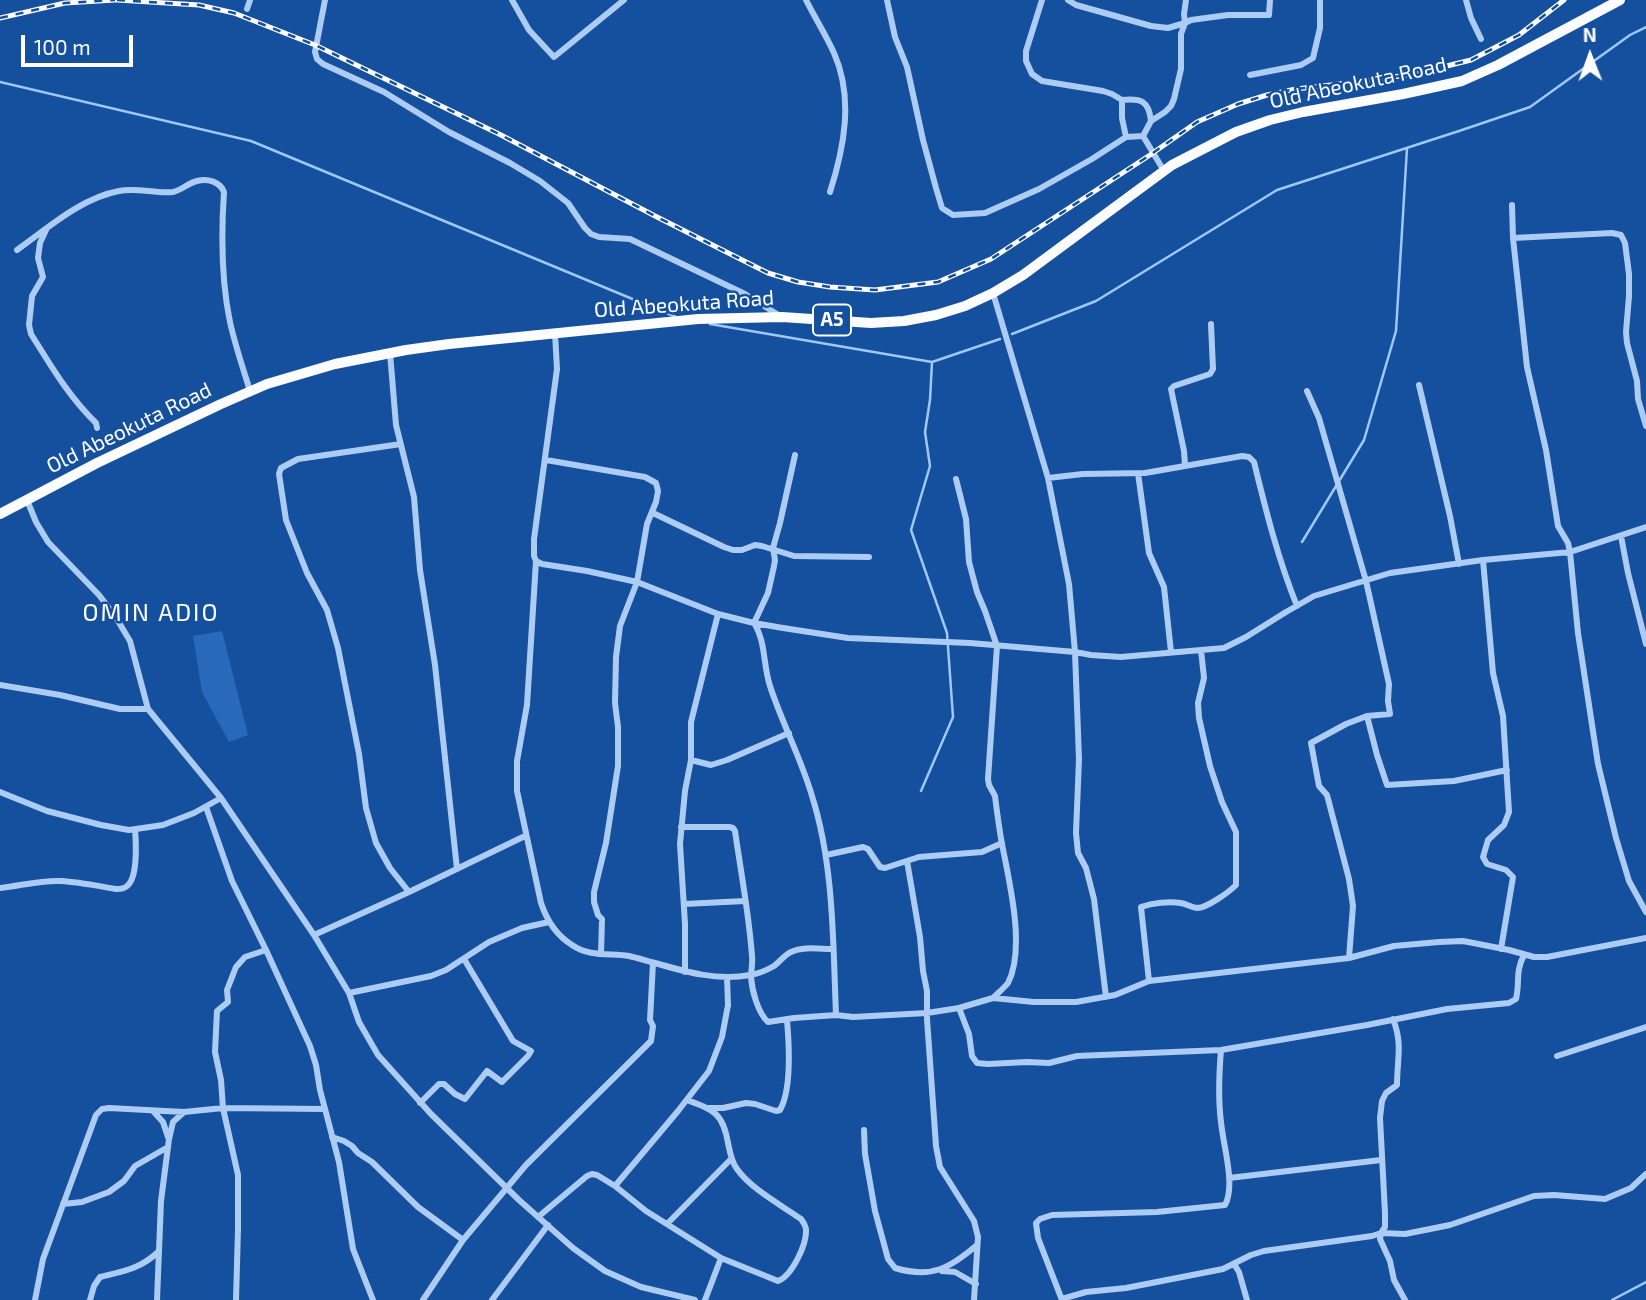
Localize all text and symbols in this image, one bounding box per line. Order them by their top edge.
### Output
scale bar [24,21,136,65]
north arrow [1555,21,1625,91]
text: N [1583,23,1597,46]
text: 100 m [34,34,91,59]
street label: Old Abeokuta Road [1267,52,1449,114]
street label: Old Abeokuta Road [593,285,775,323]
road number: A5 [813,304,851,336]
street label: Old Abeokuta Road [42,377,216,479]
district label: OMIN ADIO [84,599,218,627]

